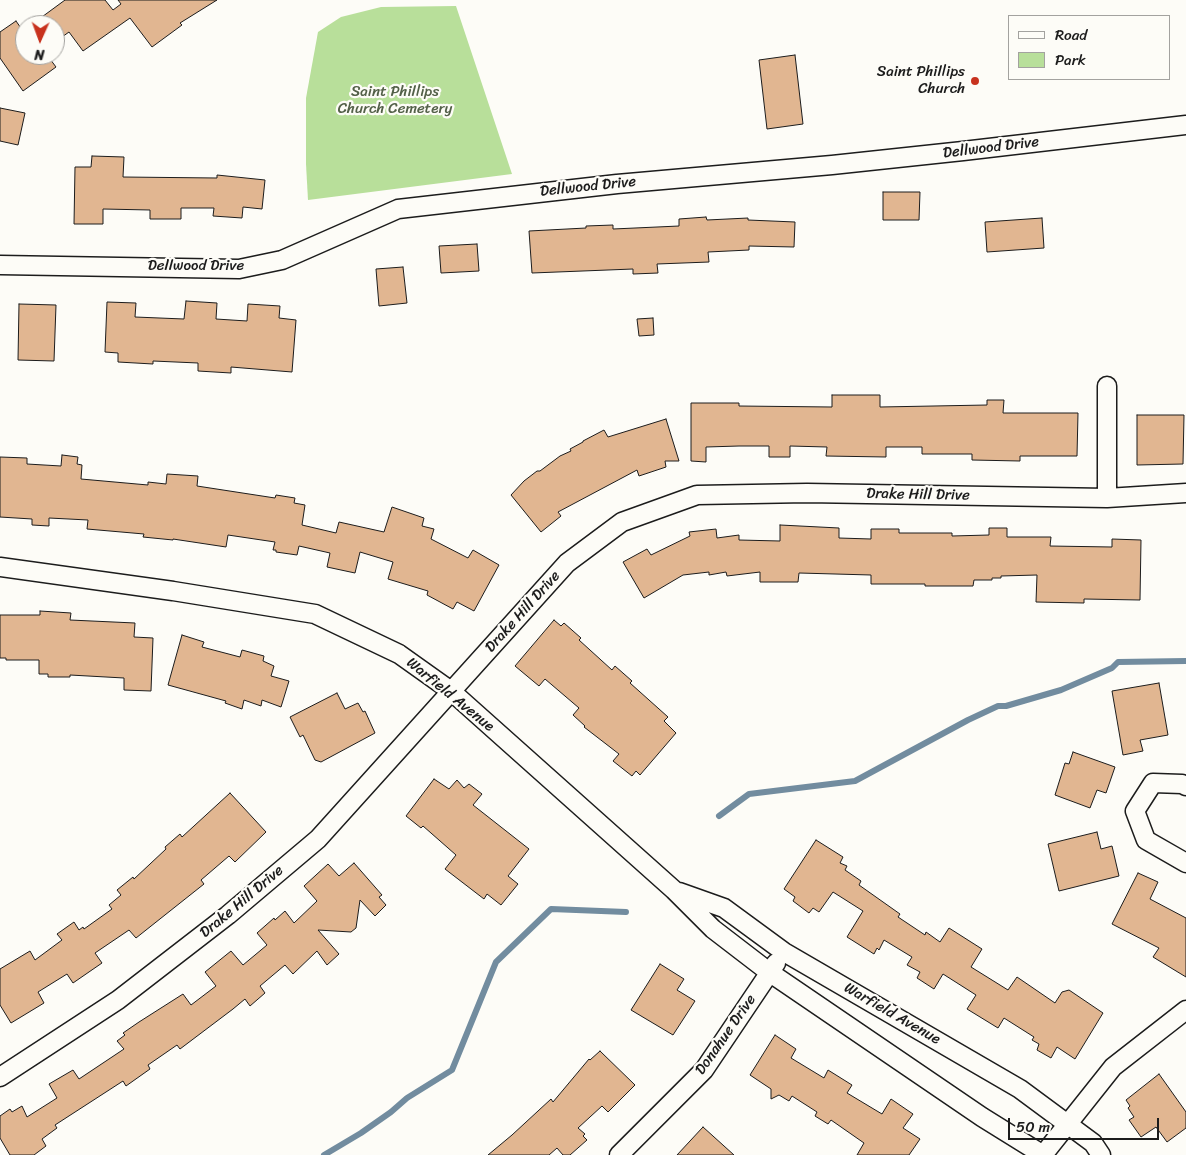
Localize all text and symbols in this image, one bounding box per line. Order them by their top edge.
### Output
north arrow [15,15,65,65]
legend [1008,15,1171,80]
text: Road [1055,22,1087,48]
text: N [34,42,45,67]
text: Park [1055,47,1086,73]
place label: Saint Phillips Church [877,63,965,98]
marker: Saint Phillips Church [969,75,981,87]
park label: Saint Phillips Church Cemetery [338,83,452,118]
street label: Dellwood Drive [942,133,1040,163]
street label: Dellwood Drive [539,173,637,201]
street label: Dellwood Drive [148,257,244,275]
street label: Drake Hill Drive [866,485,970,505]
street label: Drake Hill Drive [482,568,564,656]
street label: Warfield Avenue [402,654,498,736]
street label: Drake Hill Drive [197,862,287,942]
street label: Warfield Avenue [841,979,943,1049]
street label: Donahue Drive [692,991,760,1079]
scale bar [1011,1108,1162,1140]
text: 50 m [1016,1114,1050,1140]

